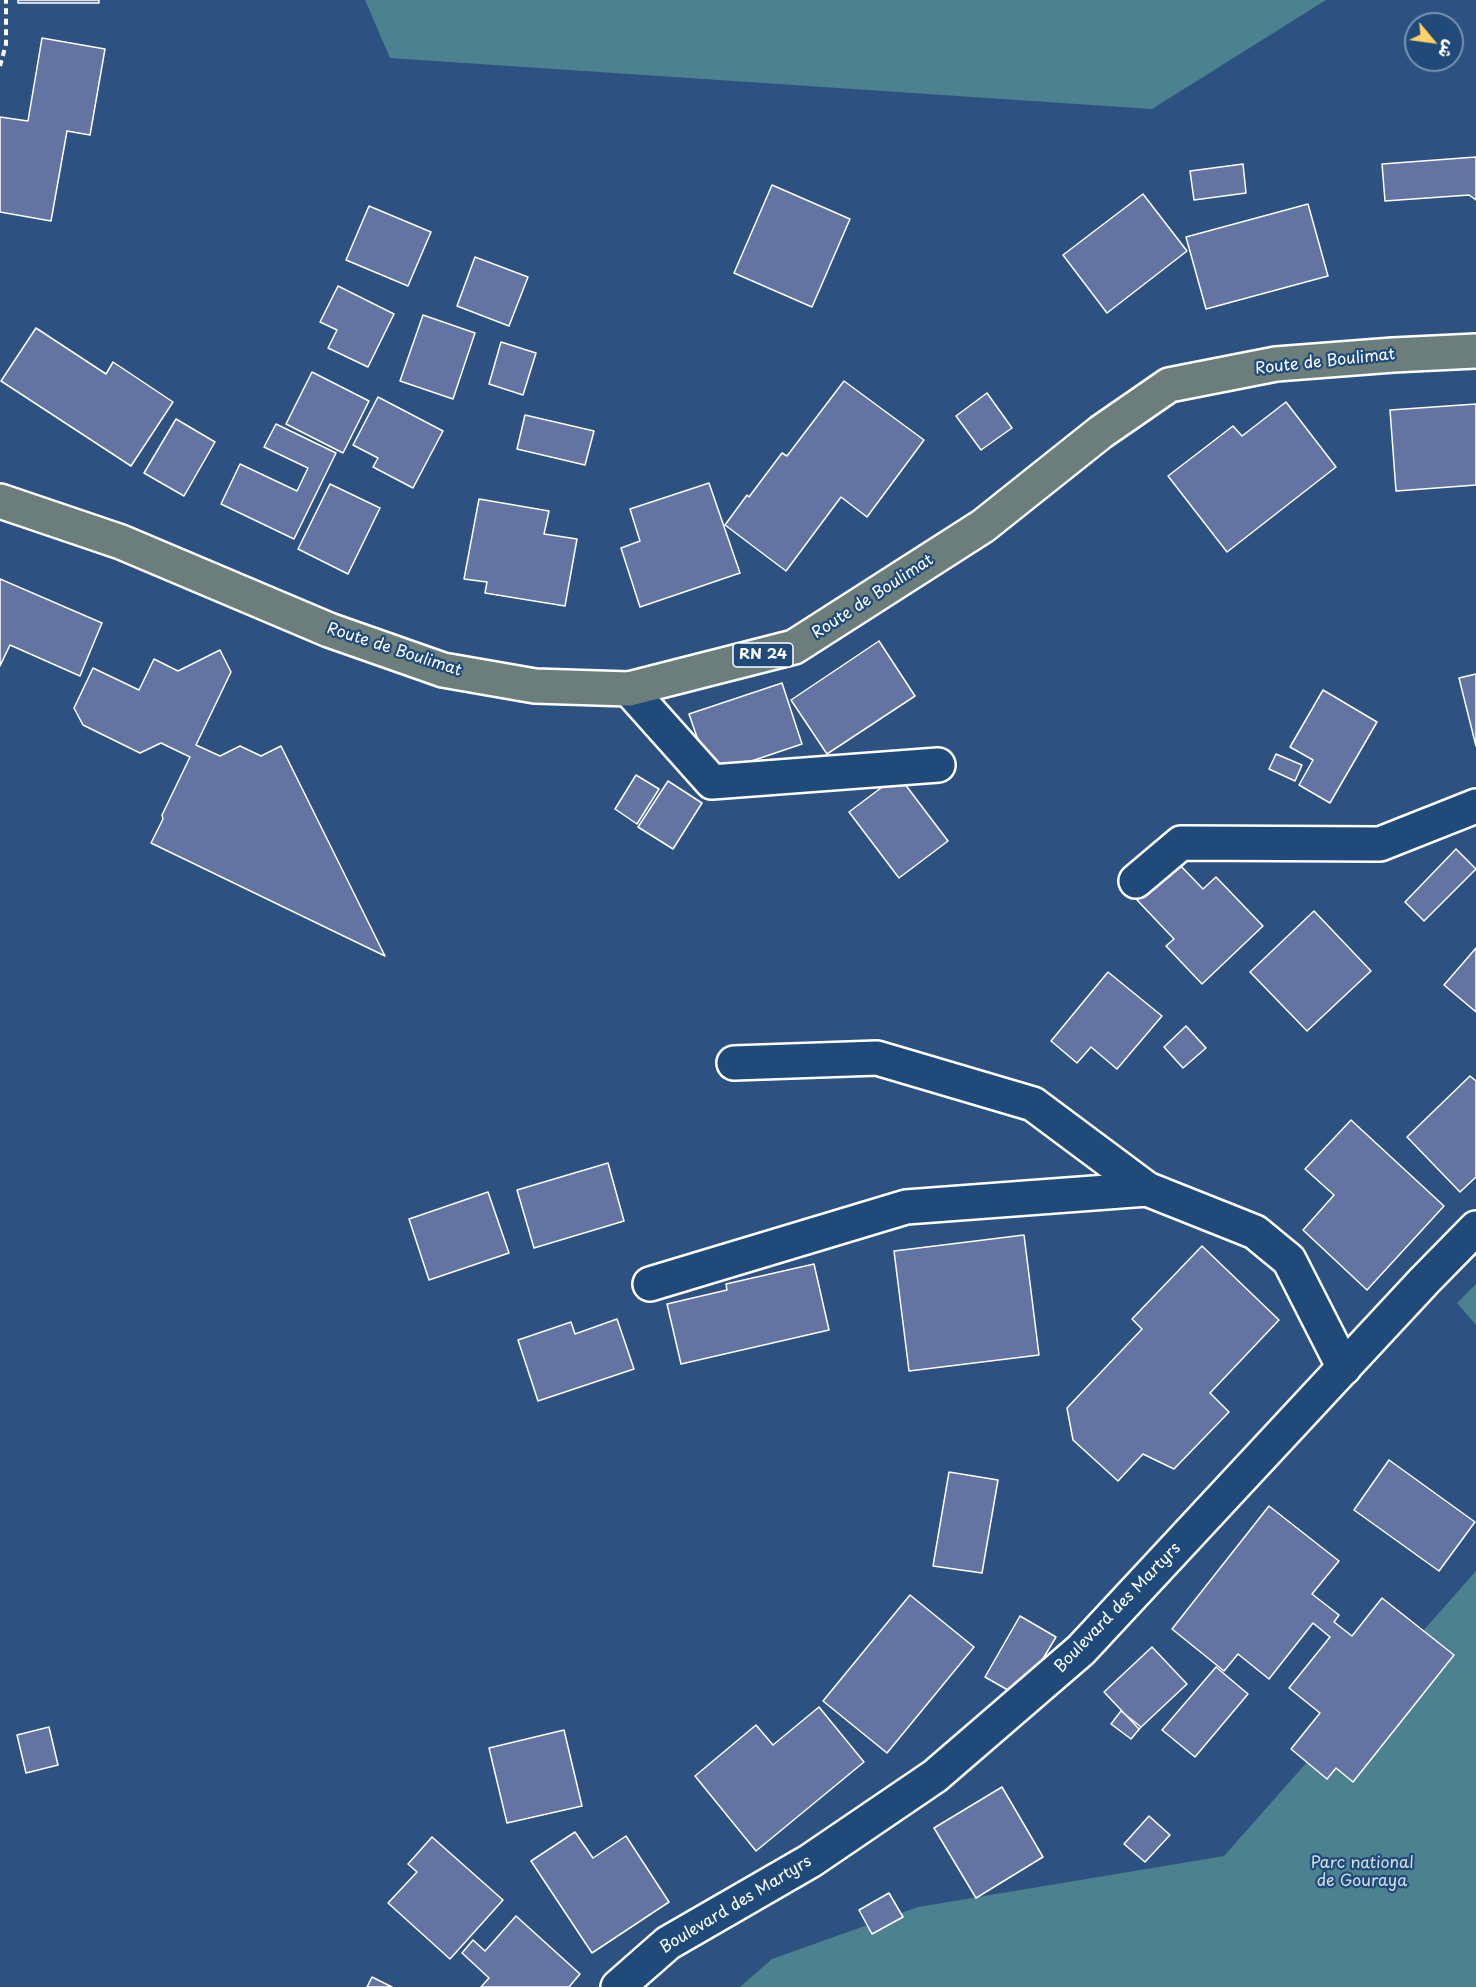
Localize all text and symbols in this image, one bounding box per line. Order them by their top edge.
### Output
north arrow [1404,12,1464,72]
text: ش [1433,36,1463,63]
street label: Route de Boulimat [1254,345,1396,379]
street label: Route de Boulimat [809,551,937,643]
street label: Route de Boulimat [324,619,464,681]
road number: RN 24 [733,643,793,667]
street label: Boulevard des Martyrs [1051,1539,1185,1677]
street label: Boulevard des Martyrs [657,1852,815,1958]
park label: Parc national de Gouraya [1310,1854,1414,1892]

